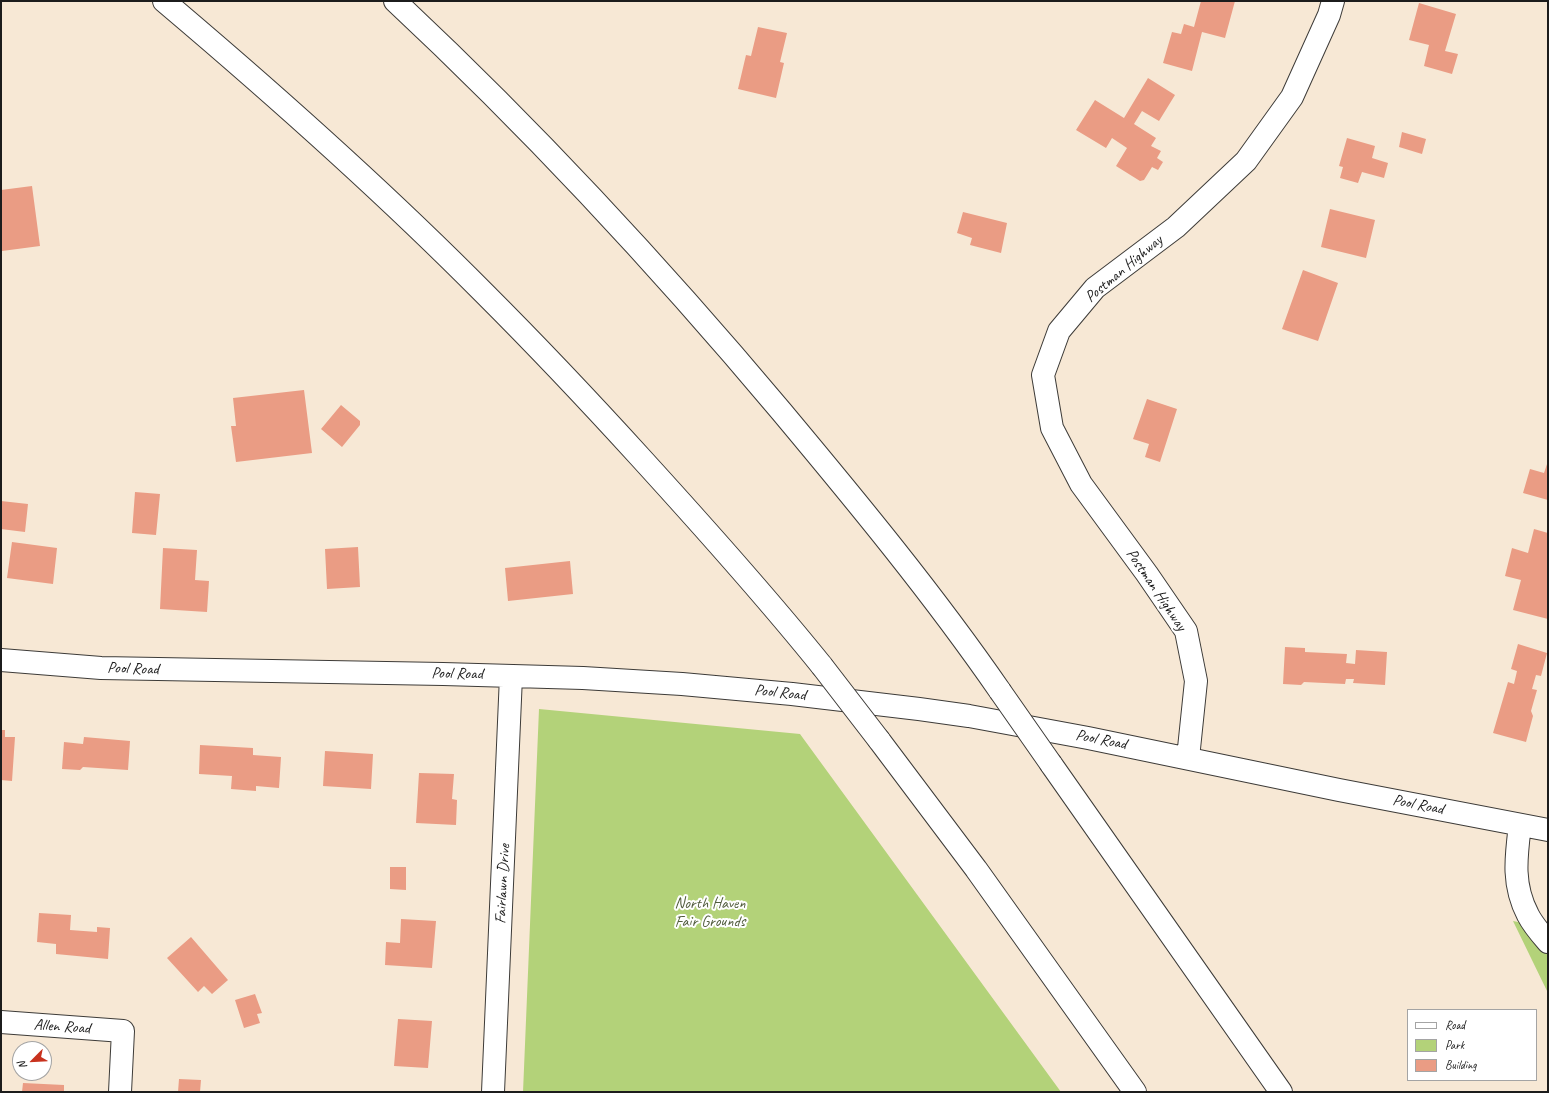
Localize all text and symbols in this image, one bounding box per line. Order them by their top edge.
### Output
street label: Postman Highway [1081,231,1167,307]
street label: Postman Highway [1121,545,1191,635]
street label: Pool Road [107,659,159,679]
street label: Pool Road [431,664,483,684]
street label: Pool Road [753,681,807,705]
street label: Pool Road [1074,726,1128,754]
street label: Pool Road [1391,791,1445,819]
street label: Fairlawn Drive [491,844,515,924]
park label: North Haven Fair Grounds [675,894,745,932]
legend [1407,1009,1537,1081]
street label: Allen Road [33,1015,91,1039]
text: Road [1445,1017,1465,1033]
text: Park [1445,1037,1464,1053]
north arrow [12,1041,52,1081]
text: Building [1445,1057,1477,1073]
text: N [14,1060,30,1071]

